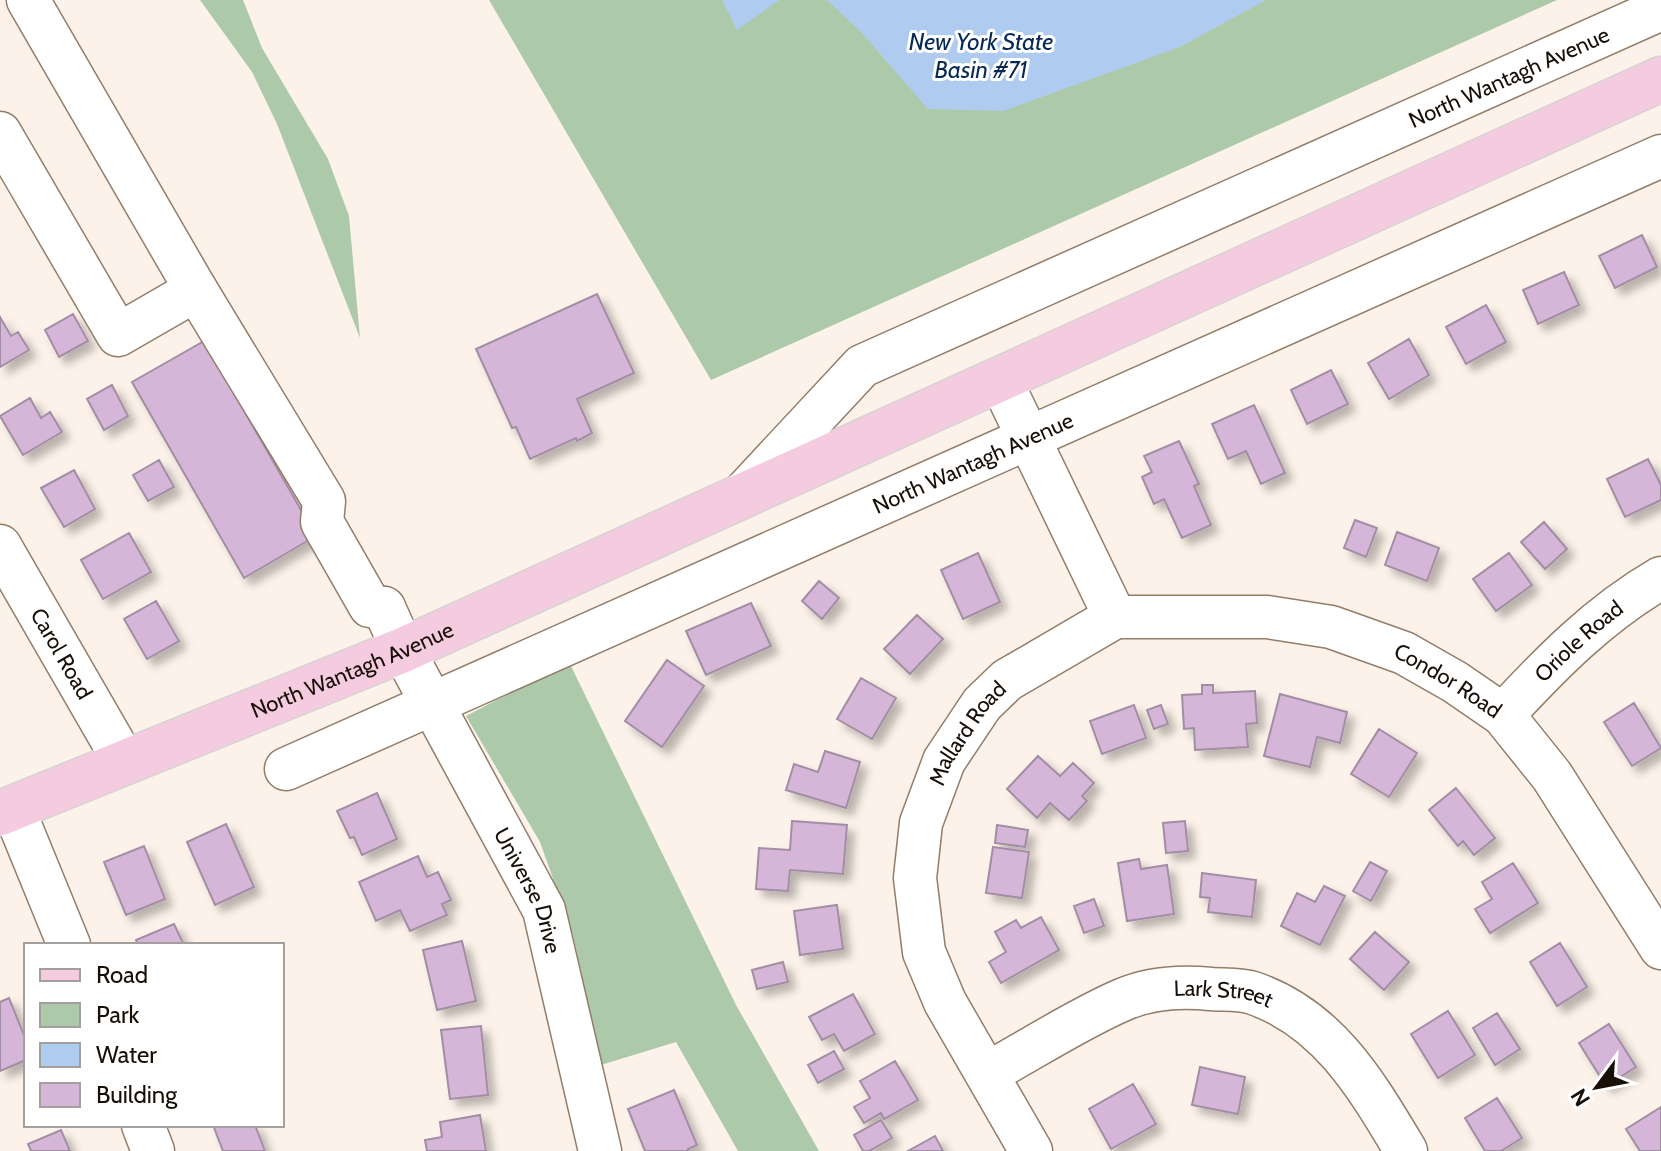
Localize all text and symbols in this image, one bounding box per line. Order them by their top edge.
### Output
street label: North Wantagh Avenue [1404,20,1613,134]
water label: New York State Basin #71 [909,27,1053,84]
street label: North Wantagh Avenue [868,406,1077,519]
street label: Oriole Road [1529,594,1628,687]
street label: Carol Road [25,603,99,704]
street label: North Wantagh Avenue [247,616,457,724]
street label: Condor Road [1391,637,1507,724]
street label: Mallard Road [923,675,1011,789]
street label: Universe Drive [488,823,567,956]
legend [24,943,284,1127]
text: Road [96,960,148,989]
street label: Lark Street [1173,974,1278,1013]
text: Park [96,1000,139,1029]
text: Water [96,1040,157,1069]
north arrow [1557,1047,1637,1127]
text: Building [96,1080,178,1109]
text: N [1565,1084,1596,1111]

